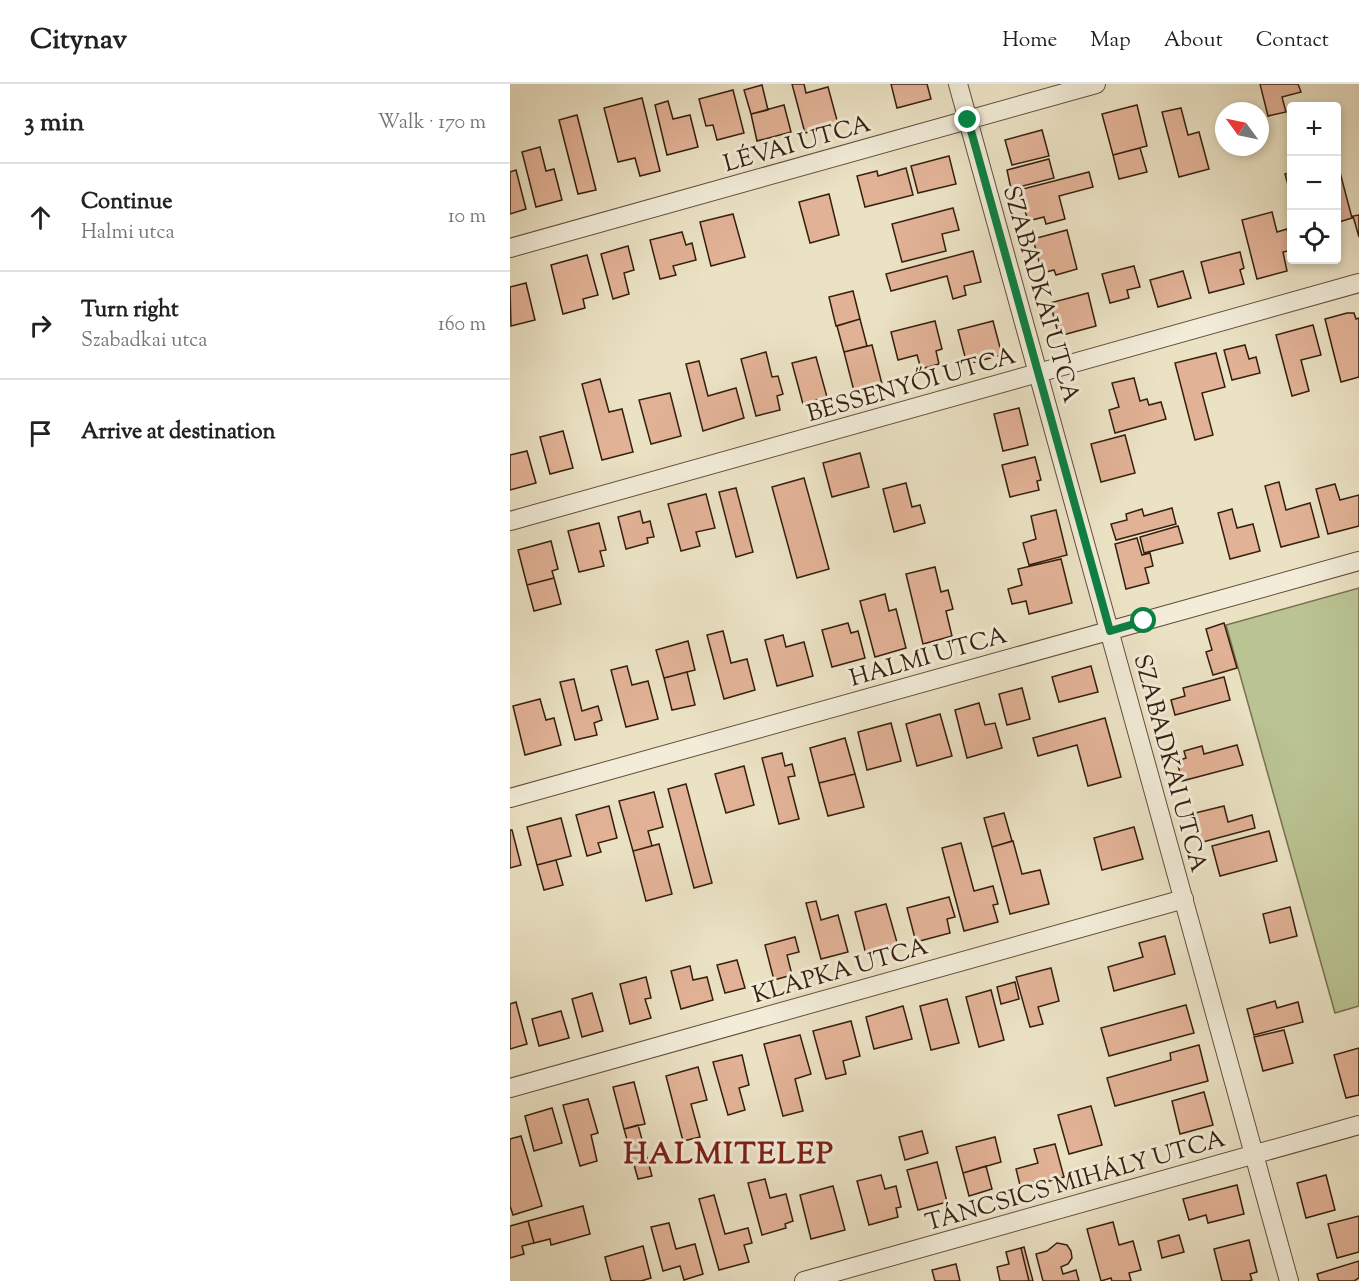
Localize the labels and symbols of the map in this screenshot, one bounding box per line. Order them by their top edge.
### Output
north arrow [1215,102,1269,156]
route end [954,106,980,132]
street label: LÉVAI UTCA [720,108,876,182]
street label: SZABADKAI UTCA [993,182,1087,408]
street label: BESSENYŐI UTCA [803,340,1021,432]
route start [1130,607,1156,633]
street label: HALMI UTCA [846,619,1012,697]
street label: SZABADKAI UTCA [1124,651,1215,877]
street label: KLAPKA UTCA [749,930,933,1013]
street label: TÁNCSICS MIHÁLY UTCA [922,1123,1230,1241]
district label: HALMITELEP [624,1134,834,1177]

